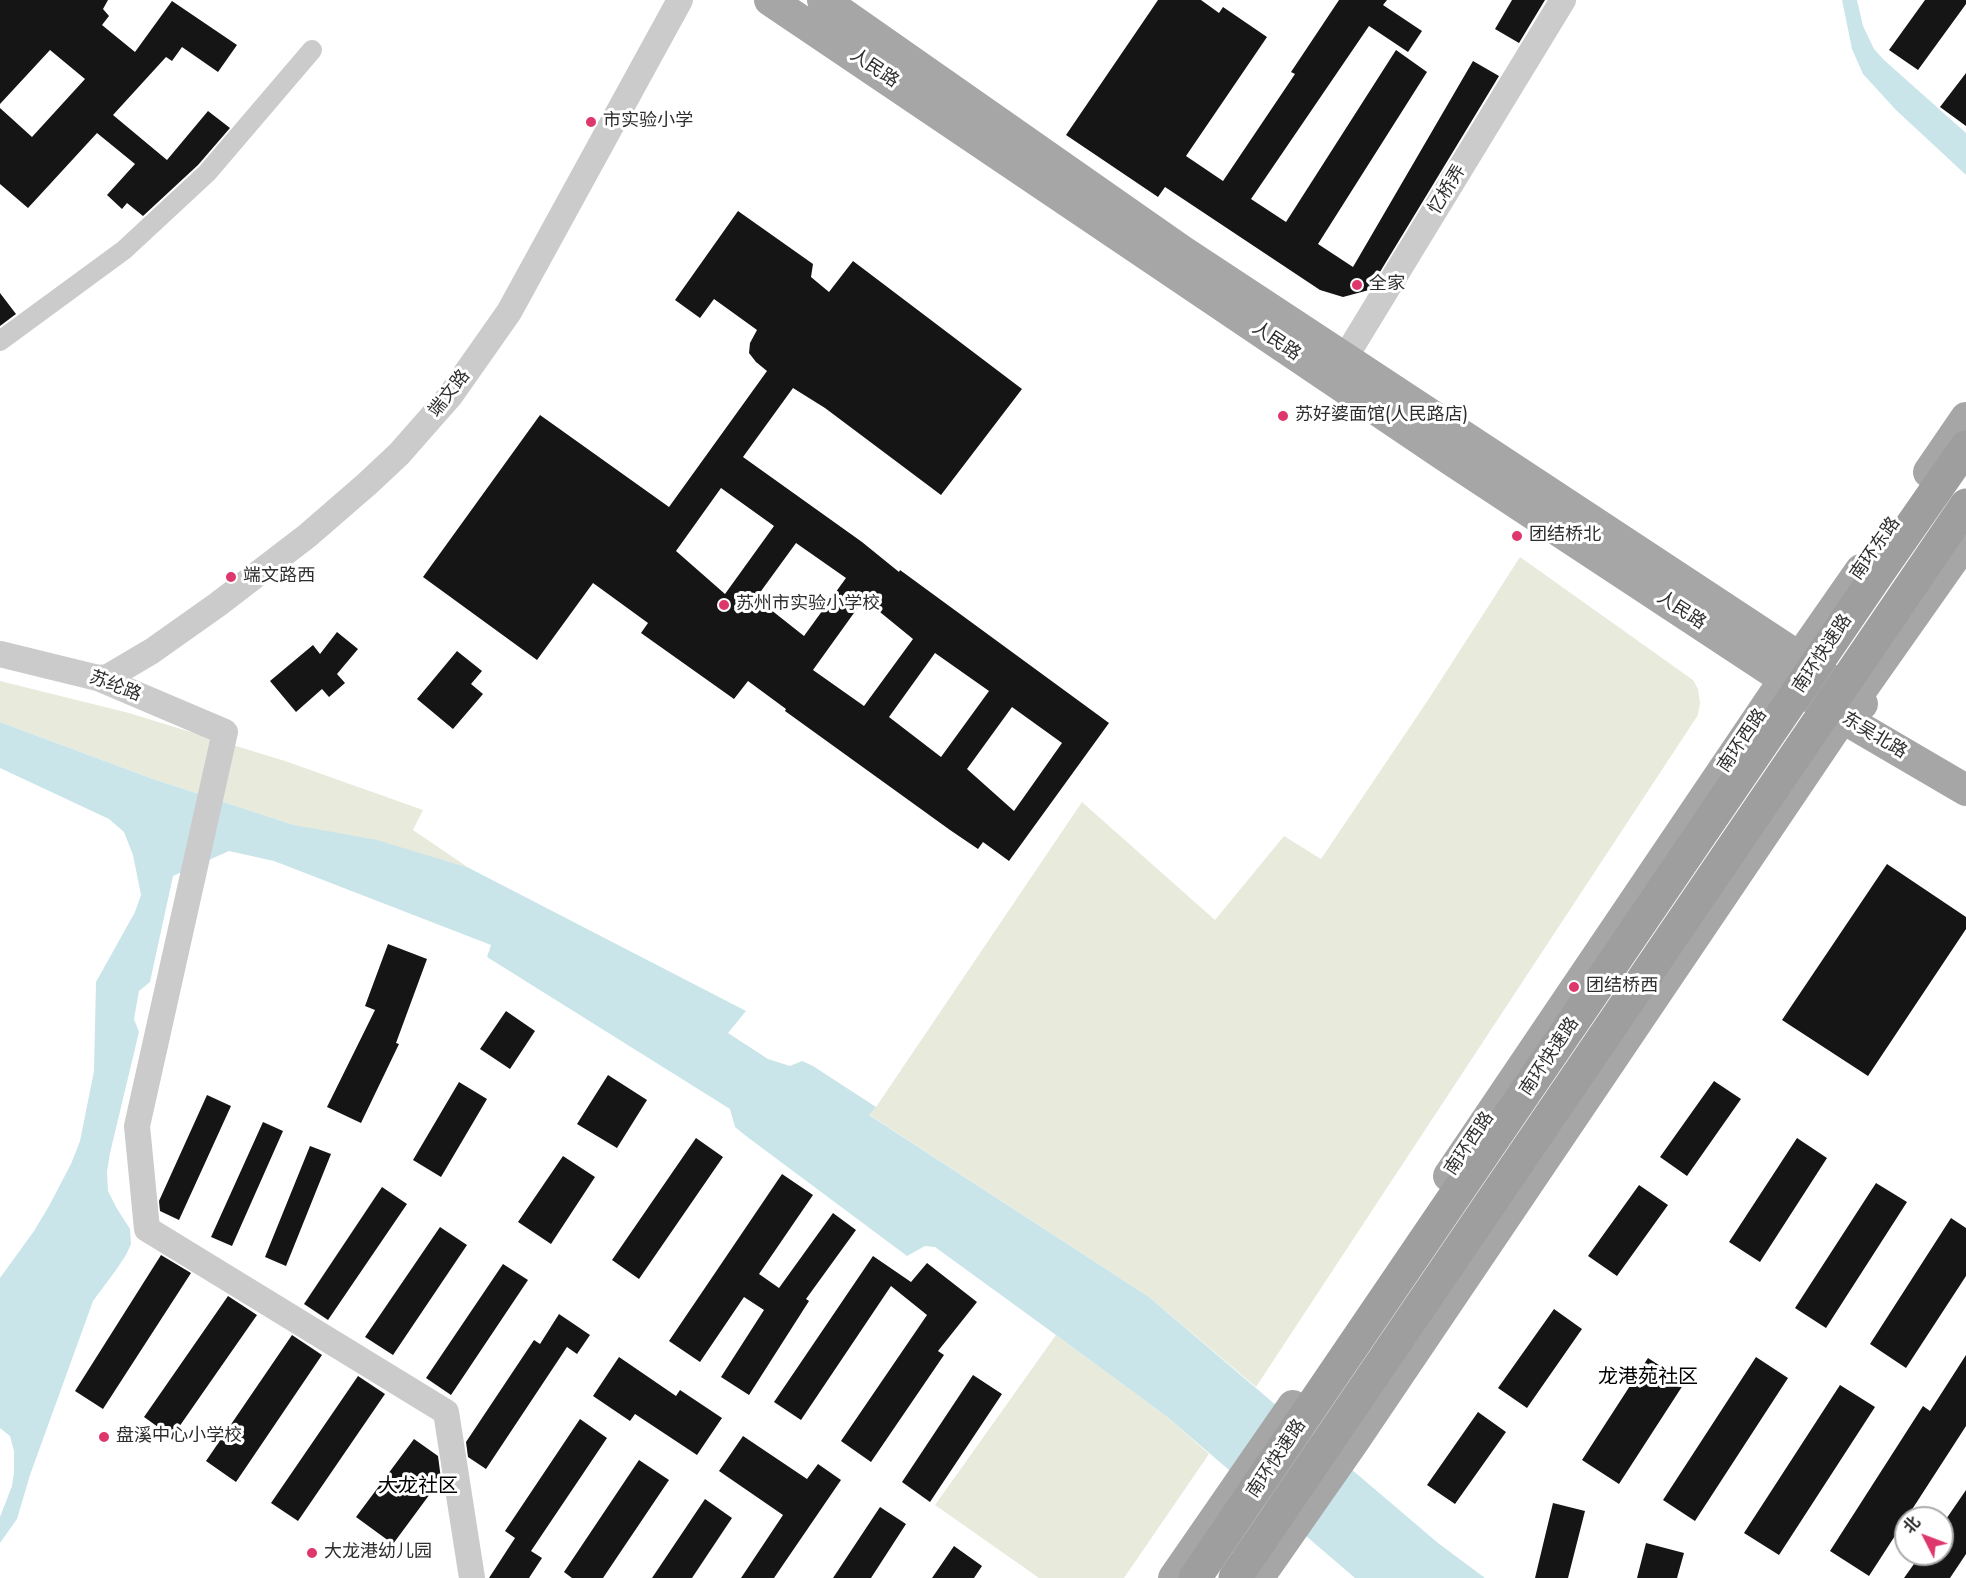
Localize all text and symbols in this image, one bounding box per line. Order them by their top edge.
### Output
street label: 人民路 [846,45,902,93]
place label: 市实验小学 [603,111,693,133]
marker: 市实验小学 [584,115,598,129]
street label: 忆桥弄 [1425,161,1471,219]
place label: 全家 [1369,274,1405,296]
marker: 全家 [1350,278,1364,292]
street label: 人民路 [1248,318,1304,366]
street label: 端文路 [425,366,475,422]
place label: 苏好婆面馆(人民路店) [1295,405,1468,427]
marker: 苏好婆面馆(人民路店) [1276,409,1290,423]
street label: 南环东路 [1847,513,1905,585]
place label: 团结桥北 [1529,525,1601,547]
marker: 团结桥北 [1510,529,1524,543]
place label: 端文路西 [243,566,315,588]
marker: 端文路西 [224,570,238,584]
street label: 人民路 [1652,587,1710,635]
place label: 苏州市实验小学校 [736,594,880,616]
marker: 苏州市实验小学校 [717,598,731,612]
street label: 南环快速路 [1789,611,1857,697]
street label: 苏纶路 [86,667,144,707]
street label: 南环西路 [1714,705,1772,777]
street label: 东吴北路 [1838,708,1910,764]
place label: 团结桥西 [1586,976,1658,998]
marker: 团结桥西 [1567,980,1581,994]
street label: 南环快速路 [1516,1014,1584,1100]
street label: 南环西路 [1441,1108,1499,1180]
district label: 龙港苑社区 [1598,1366,1698,1390]
street label: 南环快速路 [1243,1416,1311,1502]
place label: 盘溪中心小学校 [116,1426,242,1448]
marker: 盘溪中心小学校 [97,1430,111,1444]
district label: 大龙社区 [378,1475,458,1499]
north arrow [1894,1506,1954,1566]
text: 北 [1898,1511,1926,1539]
place label: 大龙港幼儿园 [324,1542,432,1564]
marker: 大龙港幼儿园 [305,1546,319,1560]

